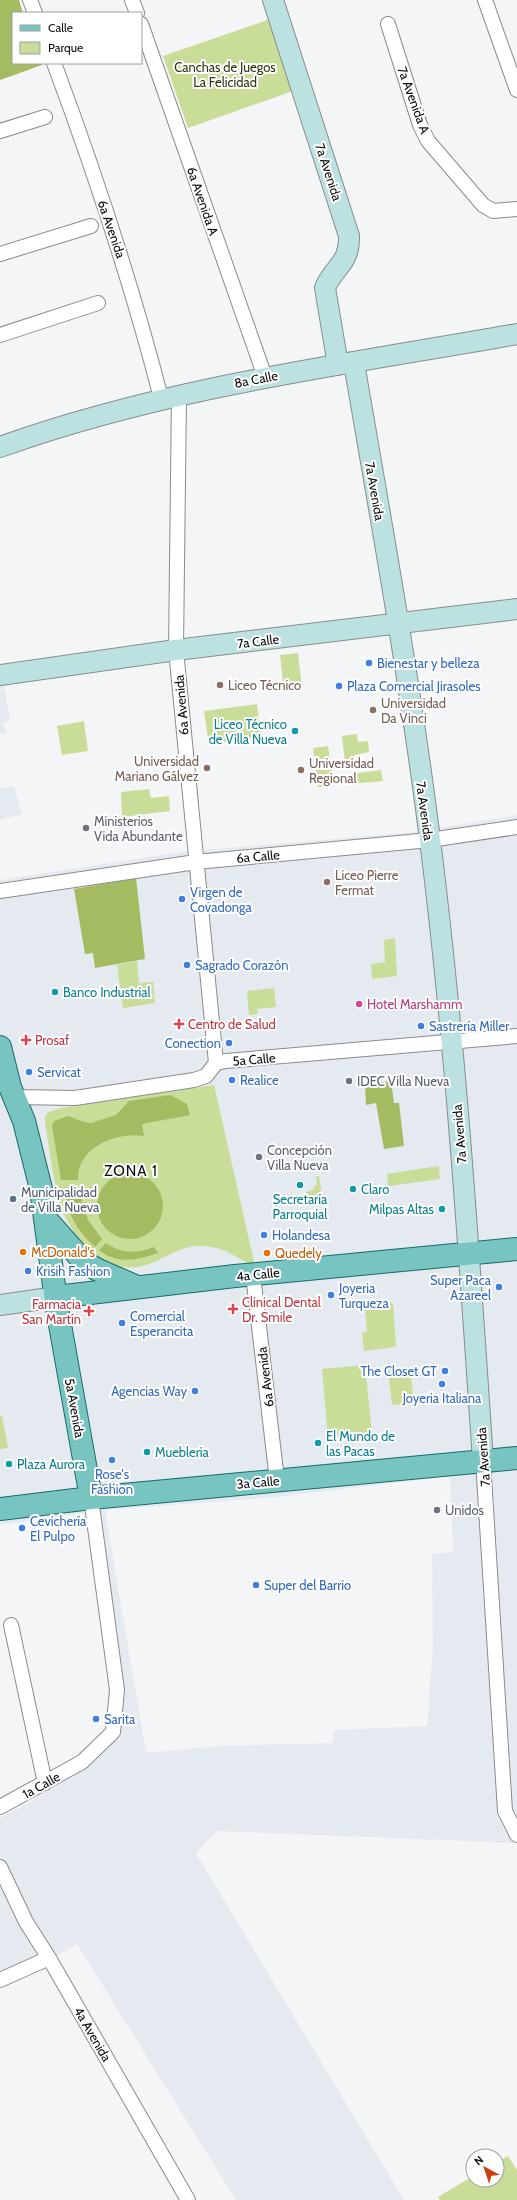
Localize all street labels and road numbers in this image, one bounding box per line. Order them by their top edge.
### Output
street label: 7a Avenida A [394,64,434,136]
street label: 7a Avenida [312,141,346,203]
street label: 6a Avenida A [184,165,222,237]
street label: 6a Avenida [95,198,130,261]
street label: 8a Calle [233,367,279,391]
street label: 7a Avenida [362,460,388,522]
street label: 7a Calle [236,630,280,652]
street label: 6a Avenida [170,673,192,736]
street label: 7a Avenida [413,781,437,842]
street label: 6a Calle [236,846,281,866]
street label: 5a Calle [232,1049,277,1069]
street label: 7a Avenida [448,1103,470,1164]
street label: 4a Calle [235,1264,281,1284]
street label: 6a Avenida [253,1345,277,1408]
street label: 5a Avenida [62,1377,88,1440]
street label: 7a Avenida [473,1426,493,1487]
street label: 3a Calle [236,1472,281,1492]
street label: 1a Calle [19,1768,63,1802]
street label: 4a Avenida [71,2004,115,2065]

